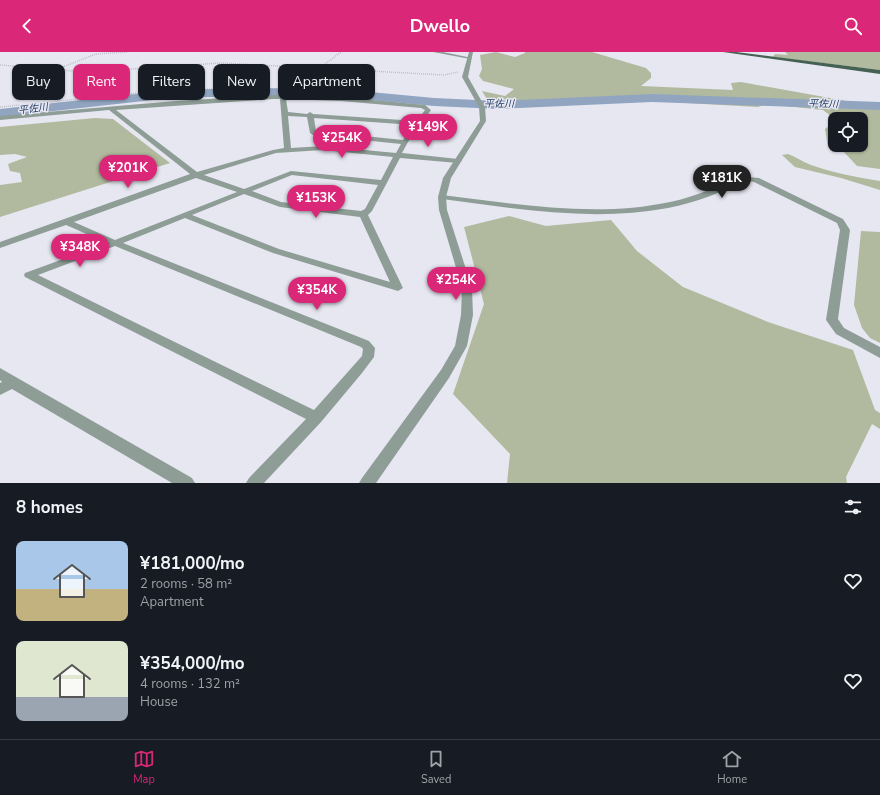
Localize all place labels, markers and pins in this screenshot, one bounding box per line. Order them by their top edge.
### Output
pin: ¥149K [400,114,456,148]
pin: ¥254K [314,125,370,159]
pin: ¥201K [100,155,156,189]
pin: ¥181K [694,165,750,199]
pin: ¥153K [288,185,344,219]
pin: ¥348K [52,234,108,268]
pin: ¥254K [428,267,484,301]
pin: ¥354K [289,277,345,311]

